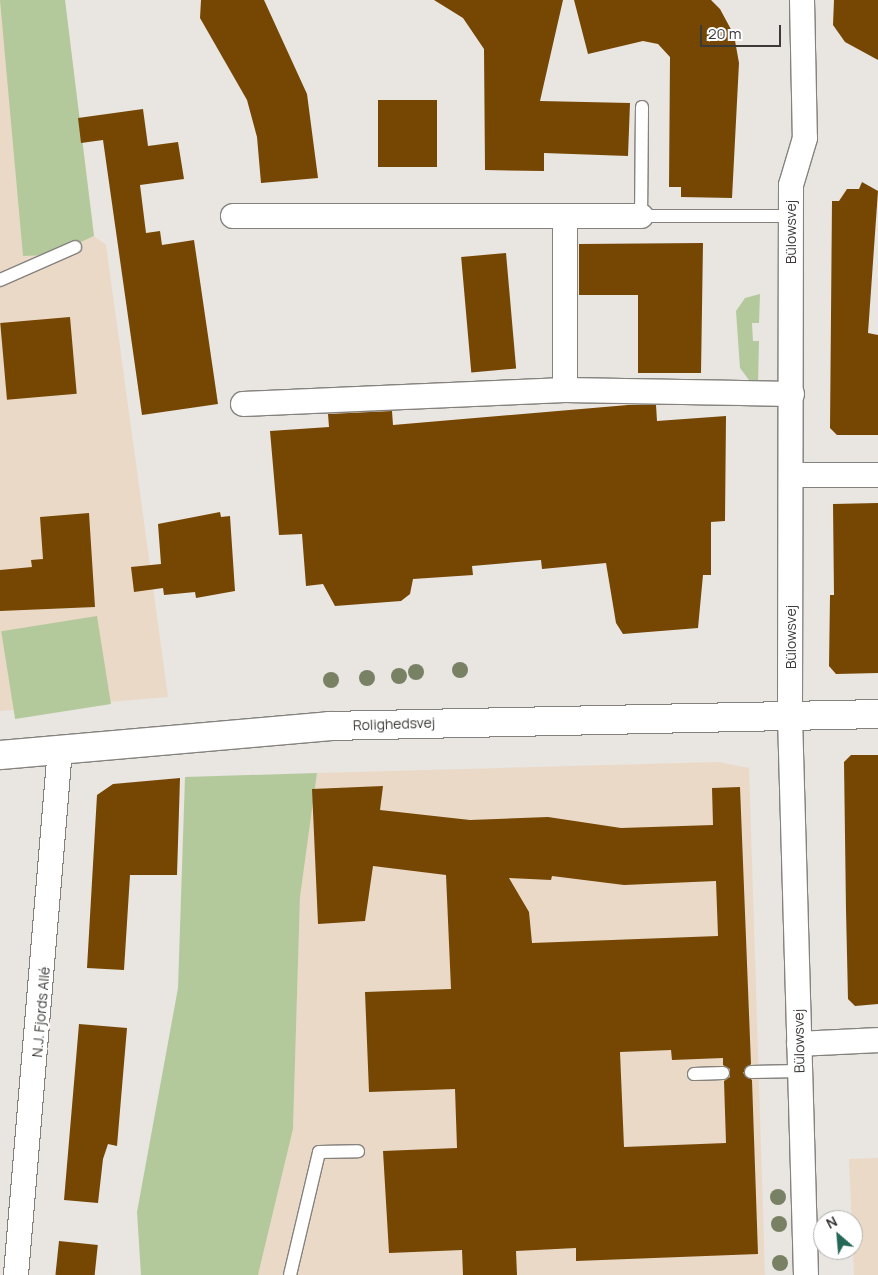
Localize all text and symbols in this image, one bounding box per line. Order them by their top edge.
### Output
scale bar [703,15,784,47]
text: 20 m [708,23,741,44]
street label: Bülowsvej [783,200,799,264]
street label: Bülowsvej [783,605,799,669]
street label: Rolighedsvej [353,714,435,734]
street label: N.J. Fjords Allé [29,966,53,1058]
street label: Bülowsvej [790,1009,808,1073]
north arrow [813,1210,863,1260]
text: N [823,1211,840,1233]

